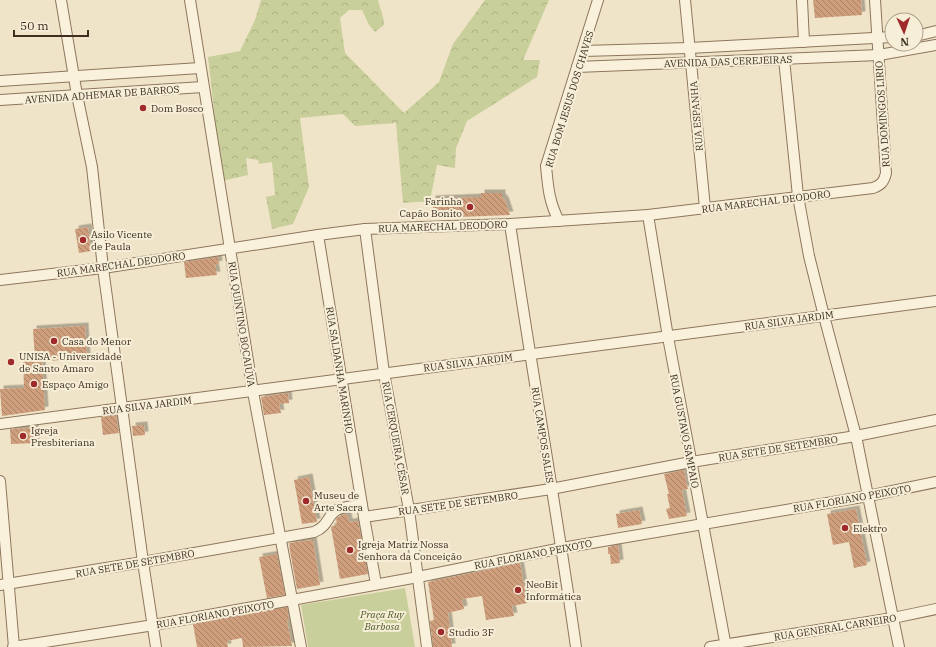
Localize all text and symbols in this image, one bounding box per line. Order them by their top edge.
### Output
scale bar [14,12,88,38]
north arrow [884,12,924,52]
text: 50 m [20,18,49,33]
street label: RUA BOM JESUS DOS CHAVES [542,29,597,169]
text: N [900,35,909,49]
street label: AVENIDA DAS CEREJEIRAS [664,53,793,70]
street label: RUA DOMINGOS LIRIO [872,60,893,168]
street label: RUA ESPANHA [687,80,706,152]
street label: AVENIDA ADHEMAR DE BARROS [24,83,180,106]
place label: Dom Bosco [151,102,204,115]
marker: Dom Bosco [138,103,148,113]
street label: RUA MARECHAL DEODORO [701,187,831,216]
place label: Farinha Capão Bonito [399,195,463,220]
marker: Farinha Capão Bonito [465,202,475,212]
street label: RUA MARECHAL DEODORO [378,218,508,235]
place label: Asilo Vicente de Paula [91,228,152,253]
marker: Asilo Vicente de Paula [78,235,88,245]
street label: RUA MARECHAL DEODORO [56,249,186,280]
street label: RUA QUINTINO BOCAIÚVA [225,260,258,388]
street label: RUA SALDANHA MARINHO [323,306,356,435]
street label: RUA SILVA JARDIM [744,308,835,333]
place label: Casa do Menor [62,335,132,348]
marker: Casa do Menor [49,336,59,346]
place label: UNISA - Universidade de Santo Amaro [19,350,122,375]
street label: RUA SILVA JARDIM [423,351,514,374]
marker: UNISA - Universidade de Santo Amaro [6,357,16,367]
street label: RUA GUSTAVO SAMPAIO [667,373,702,489]
place label: Espaço Amigo [42,378,109,391]
marker: Espaço Amigo [29,379,39,389]
street label: RUA CERQUEIRA CÉSAR [379,380,412,496]
street label: RUA CAMPOS SALES [528,386,557,484]
street label: RUA SILVA JARDIM [102,394,193,417]
place label: Igreja Presbiteriana [31,424,95,449]
marker: Igreja Presbiteriana [18,431,28,441]
street label: RUA SETE DE SETEMBRO [717,433,839,464]
street label: RUA FLORIANO PEIXOTO [792,482,912,515]
place label: Museu de Arte Sacra [314,489,364,514]
street label: RUA SETE DE SETEMBRO [397,489,519,518]
marker: Museu de Arte Sacra [301,496,311,506]
place label: Elektro [853,522,887,535]
marker: Elektro [840,523,850,533]
street label: RUA FLORIANO PEIXOTO [473,537,593,572]
place label: Igreja Matriz Nossa Senhora da Conceição [358,538,462,563]
marker: Igreja Matriz Nossa Senhora da Conceição [345,545,355,555]
street label: RUA SETE DE SETEMBRO [75,547,196,580]
place label: NeoBit Informática [526,578,582,603]
marker: NeoBit Informática [513,585,523,595]
street label: RUA FLORIANO PEIXOTO [155,598,275,631]
park label: Praça Ruy Barbosa [359,608,405,633]
street label: RUA GENERAL CARNEIRO [773,611,897,644]
place label: Studio 3F [449,626,494,639]
marker: Studio 3F [436,627,446,637]

